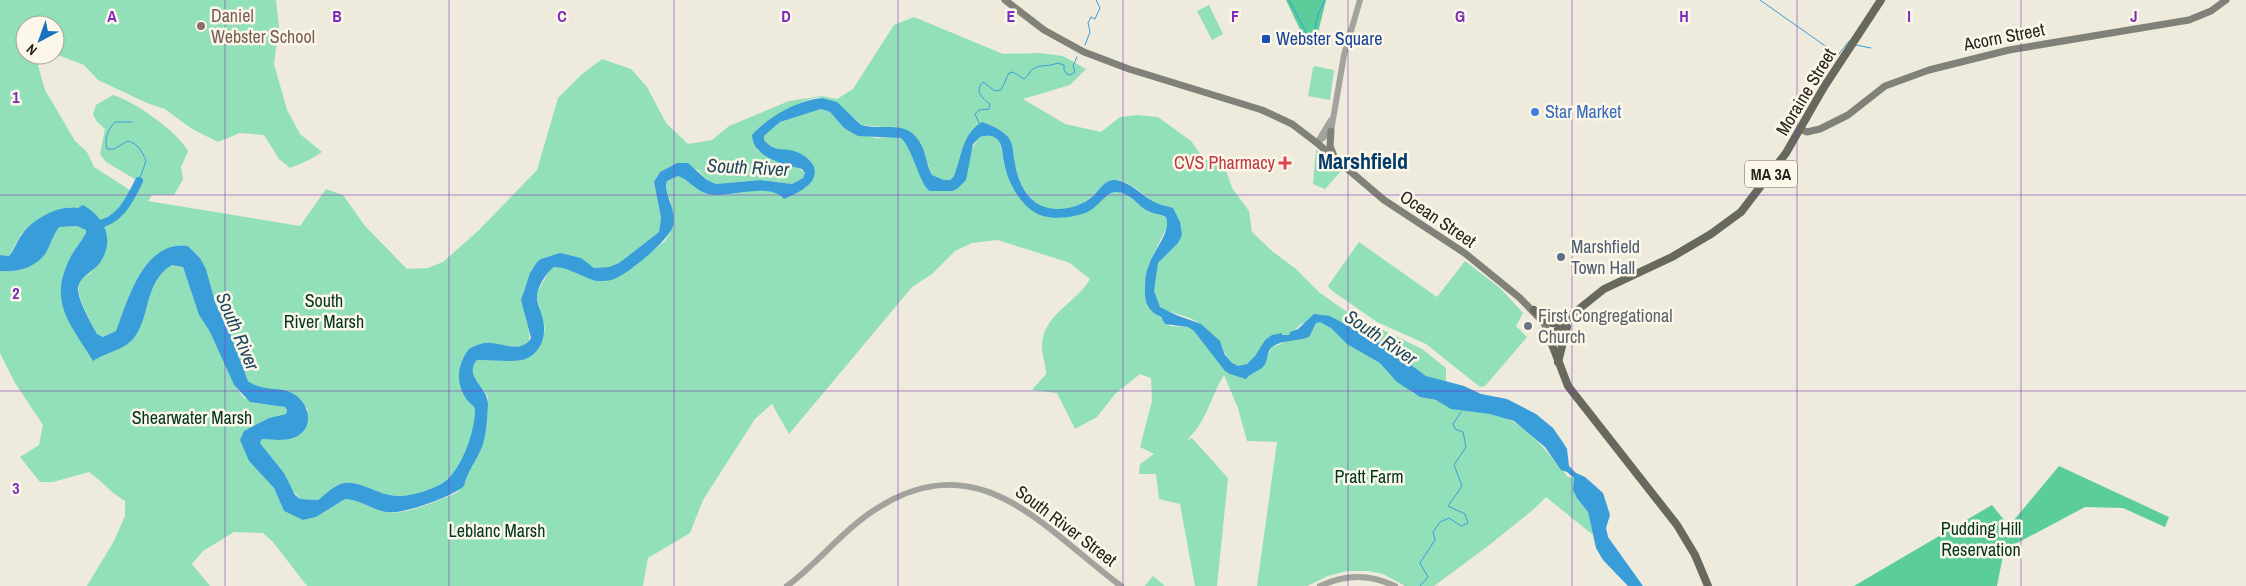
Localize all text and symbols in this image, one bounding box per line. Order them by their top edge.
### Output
place label: Daniel Webster School [211,3,315,49]
text: A [107,5,117,27]
text: B [332,5,342,27]
text: C [557,5,567,27]
text: D [781,5,791,27]
text: E [1007,5,1016,27]
text: F [1231,5,1239,27]
text: G [1455,5,1465,27]
text: H [1679,5,1689,27]
text: I [1907,5,1911,27]
text: J [2130,5,2138,27]
north arrow [15,15,65,65]
street label: Acorn Street [1960,16,2047,57]
marker: Daniel Webster School [195,20,207,32]
place label: Webster Square [1276,26,1382,51]
marker: Webster Square [1260,33,1272,45]
text: N [22,40,41,59]
street label: Moraine Street [1770,43,1841,140]
text: 1 [12,86,20,108]
place label: Star Market [1545,99,1621,124]
marker: Star Market [1529,106,1541,118]
district label: Marshfield [1318,146,1408,176]
place label: CVS Pharmacy [1174,150,1276,175]
water label: South River [706,152,791,182]
marker: CVS Pharmacy [1279,157,1291,169]
road number: MA 3A [1745,160,1797,188]
street label: Ocean Street [1395,184,1481,253]
place label: Marshfield Town Hall [1571,234,1640,280]
marker: Marshfield Town Hall [1555,251,1567,263]
text: 2 [12,282,20,304]
water label: South River [210,288,266,375]
park label: South River Marsh [284,288,364,334]
water label: South River [1340,303,1423,371]
place label: First Congregational Church [1538,303,1673,349]
marker: First Congregational Church [1522,320,1534,332]
park label: Shearwater Marsh [132,405,252,430]
park label: Pratt Farm [1335,464,1404,489]
text: 3 [12,477,20,499]
street label: South River Street [1010,479,1122,572]
park label: Pudding Hill Reservation [1941,516,2021,562]
park label: Leblanc Marsh [449,518,545,543]

